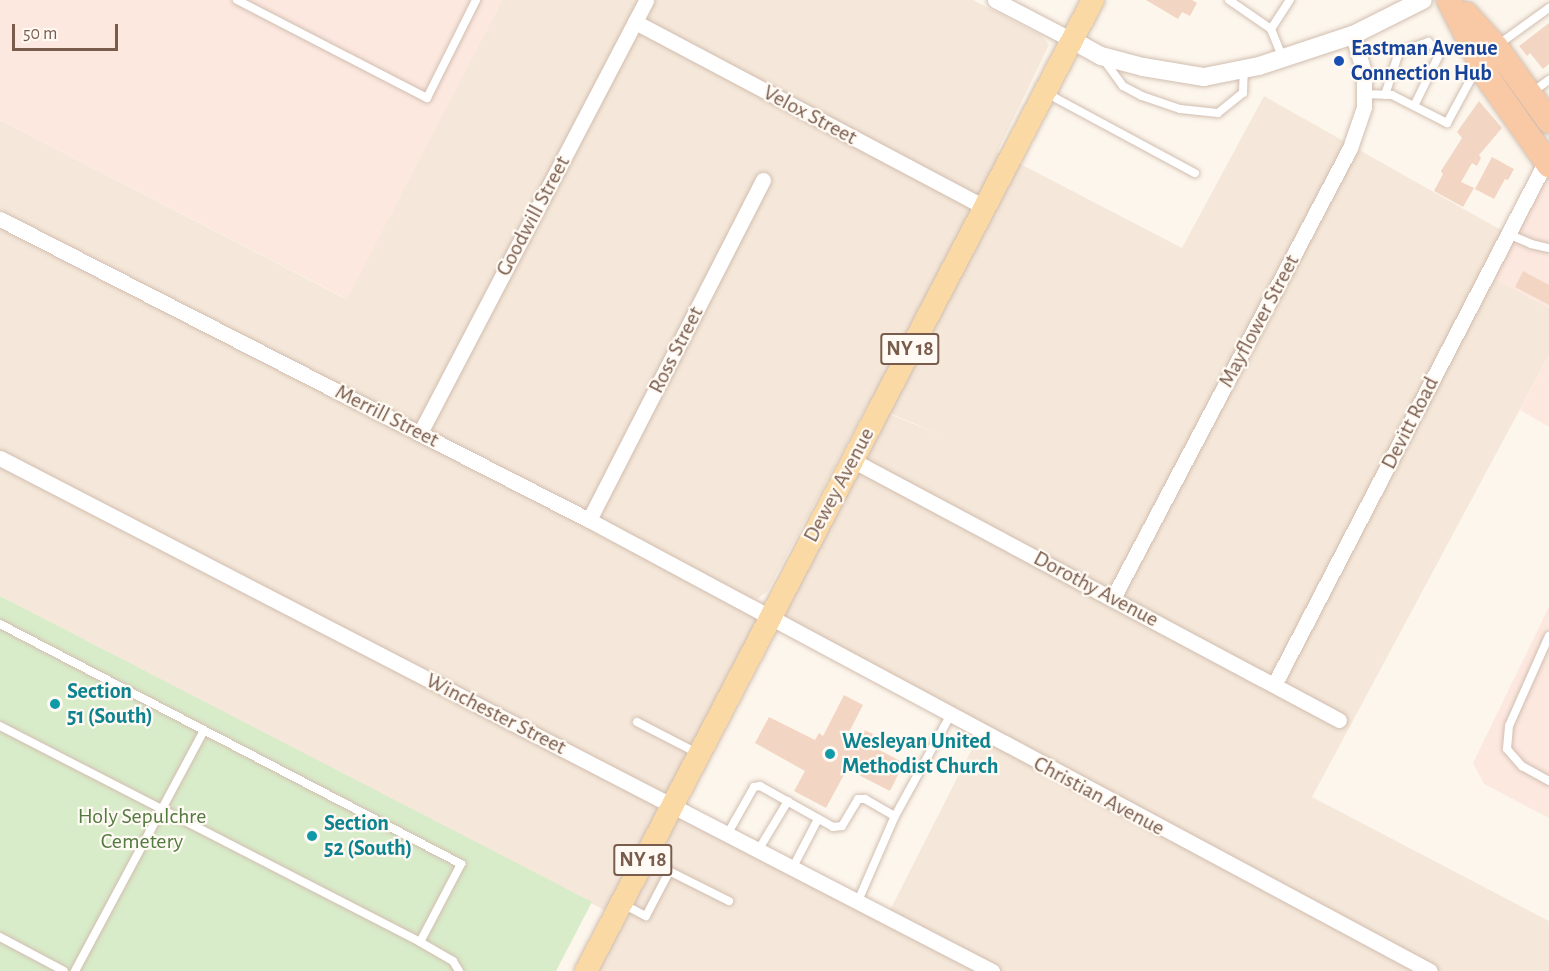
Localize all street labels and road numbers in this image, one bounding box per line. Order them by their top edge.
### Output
street label: Velox Street [759,79,861,151]
street label: Goodwill Street [490,151,576,281]
street label: Mayflower Street [1213,250,1305,392]
street label: Ross Street [643,302,709,398]
road number: NY 18 [880,331,940,367]
street label: Devitt Road [1375,372,1445,474]
street label: Merrill Street [331,379,443,453]
street label: Dewey Avenue [798,423,880,547]
street label: Dorothy Avenue [1029,545,1163,633]
street label: Winchester Street [421,667,571,761]
street label: Christian Avenue [1029,750,1169,842]
road number: NY 18 [613,842,673,878]

